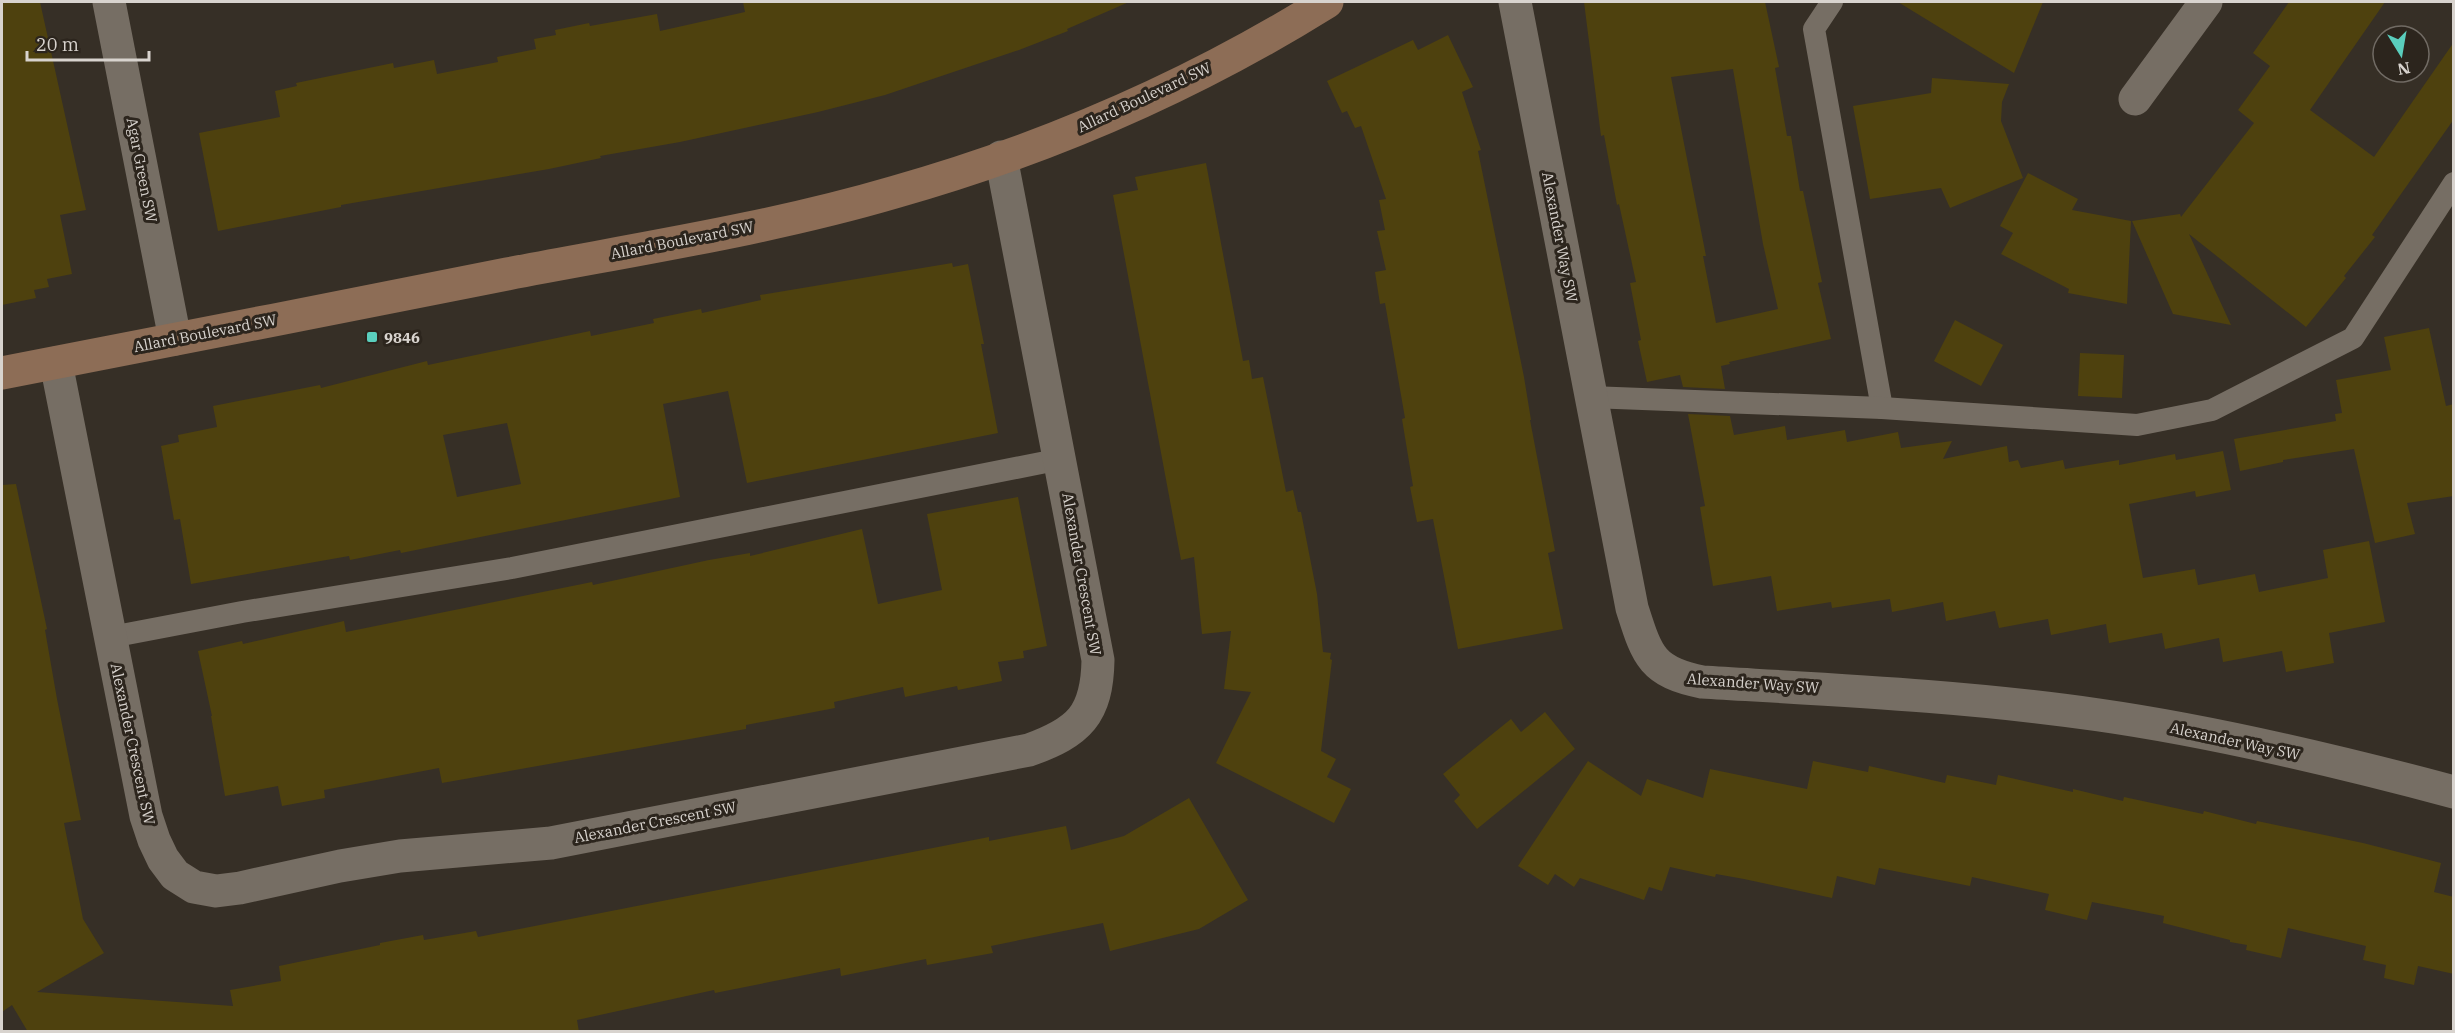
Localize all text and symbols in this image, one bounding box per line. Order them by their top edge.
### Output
scale bar [27,24,148,62]
north arrow [2371,24,2431,84]
text: 20 m [36,33,79,56]
street label: Allard Boulevard SW [1074,57,1214,136]
text: N [2396,58,2412,80]
street label: Agar Green SW [123,116,162,225]
street label: Alexander Way SW [1538,170,1582,304]
street label: Allard Boulevard SW [609,217,756,263]
street label: Allard Boulevard SW [132,310,279,356]
place label: 9846 [384,328,420,347]
marker: 9846 [365,330,379,344]
street label: Alexander Crescent SW [1058,491,1106,657]
street label: Alexander Crescent SW [107,661,160,827]
street label: Alexander Way SW [1686,669,1820,697]
street label: Alexander Way SW [2168,718,2302,764]
street label: Alexander Crescent SW [572,797,738,847]

